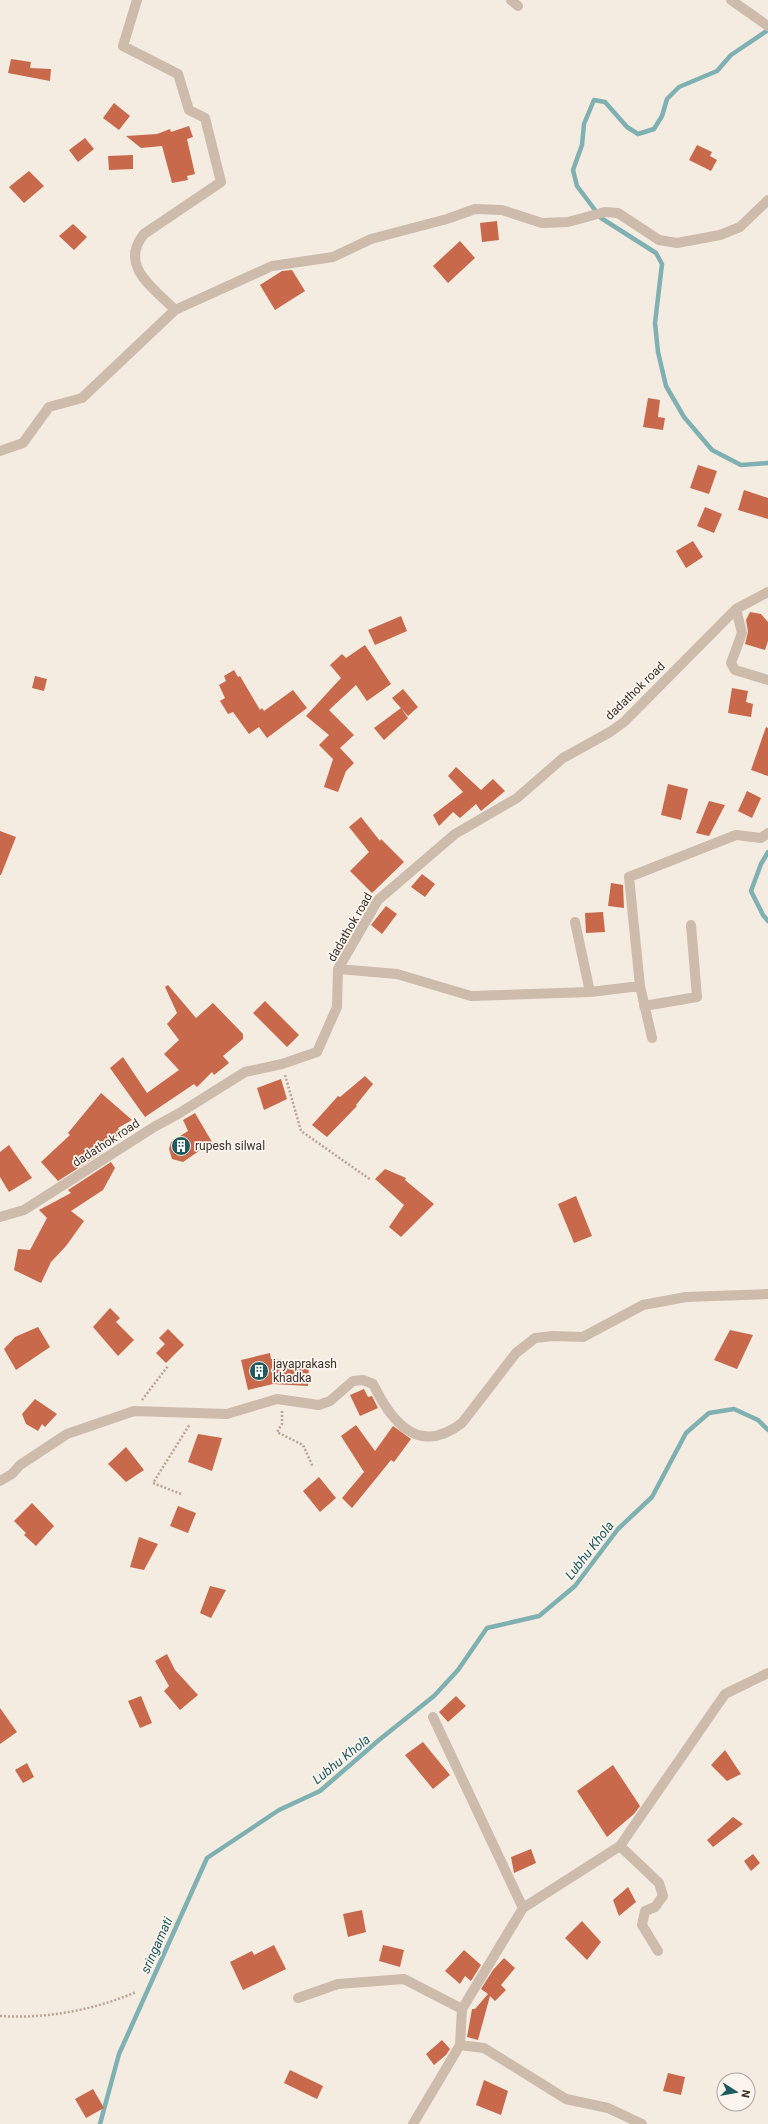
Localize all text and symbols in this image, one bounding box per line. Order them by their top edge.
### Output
street label: dadathok road [602,659,668,723]
street label: dadathok road [325,890,375,964]
street label: dadathok road [70,1116,142,1170]
building icon: rupesh silwal [170,1135,192,1157]
place label: rupesh silwal [195,1139,265,1153]
place label: jayaprakash khadka [272,1357,337,1385]
building icon: jayaprakash khadka [248,1360,270,1382]
water label: Lubhu Khola [562,1518,617,1582]
water label: Lubhu Khola [310,1732,373,1787]
water label: sringamati [137,1914,176,1976]
north arrow [716,2072,756,2112]
text: N [738,2089,752,2099]

